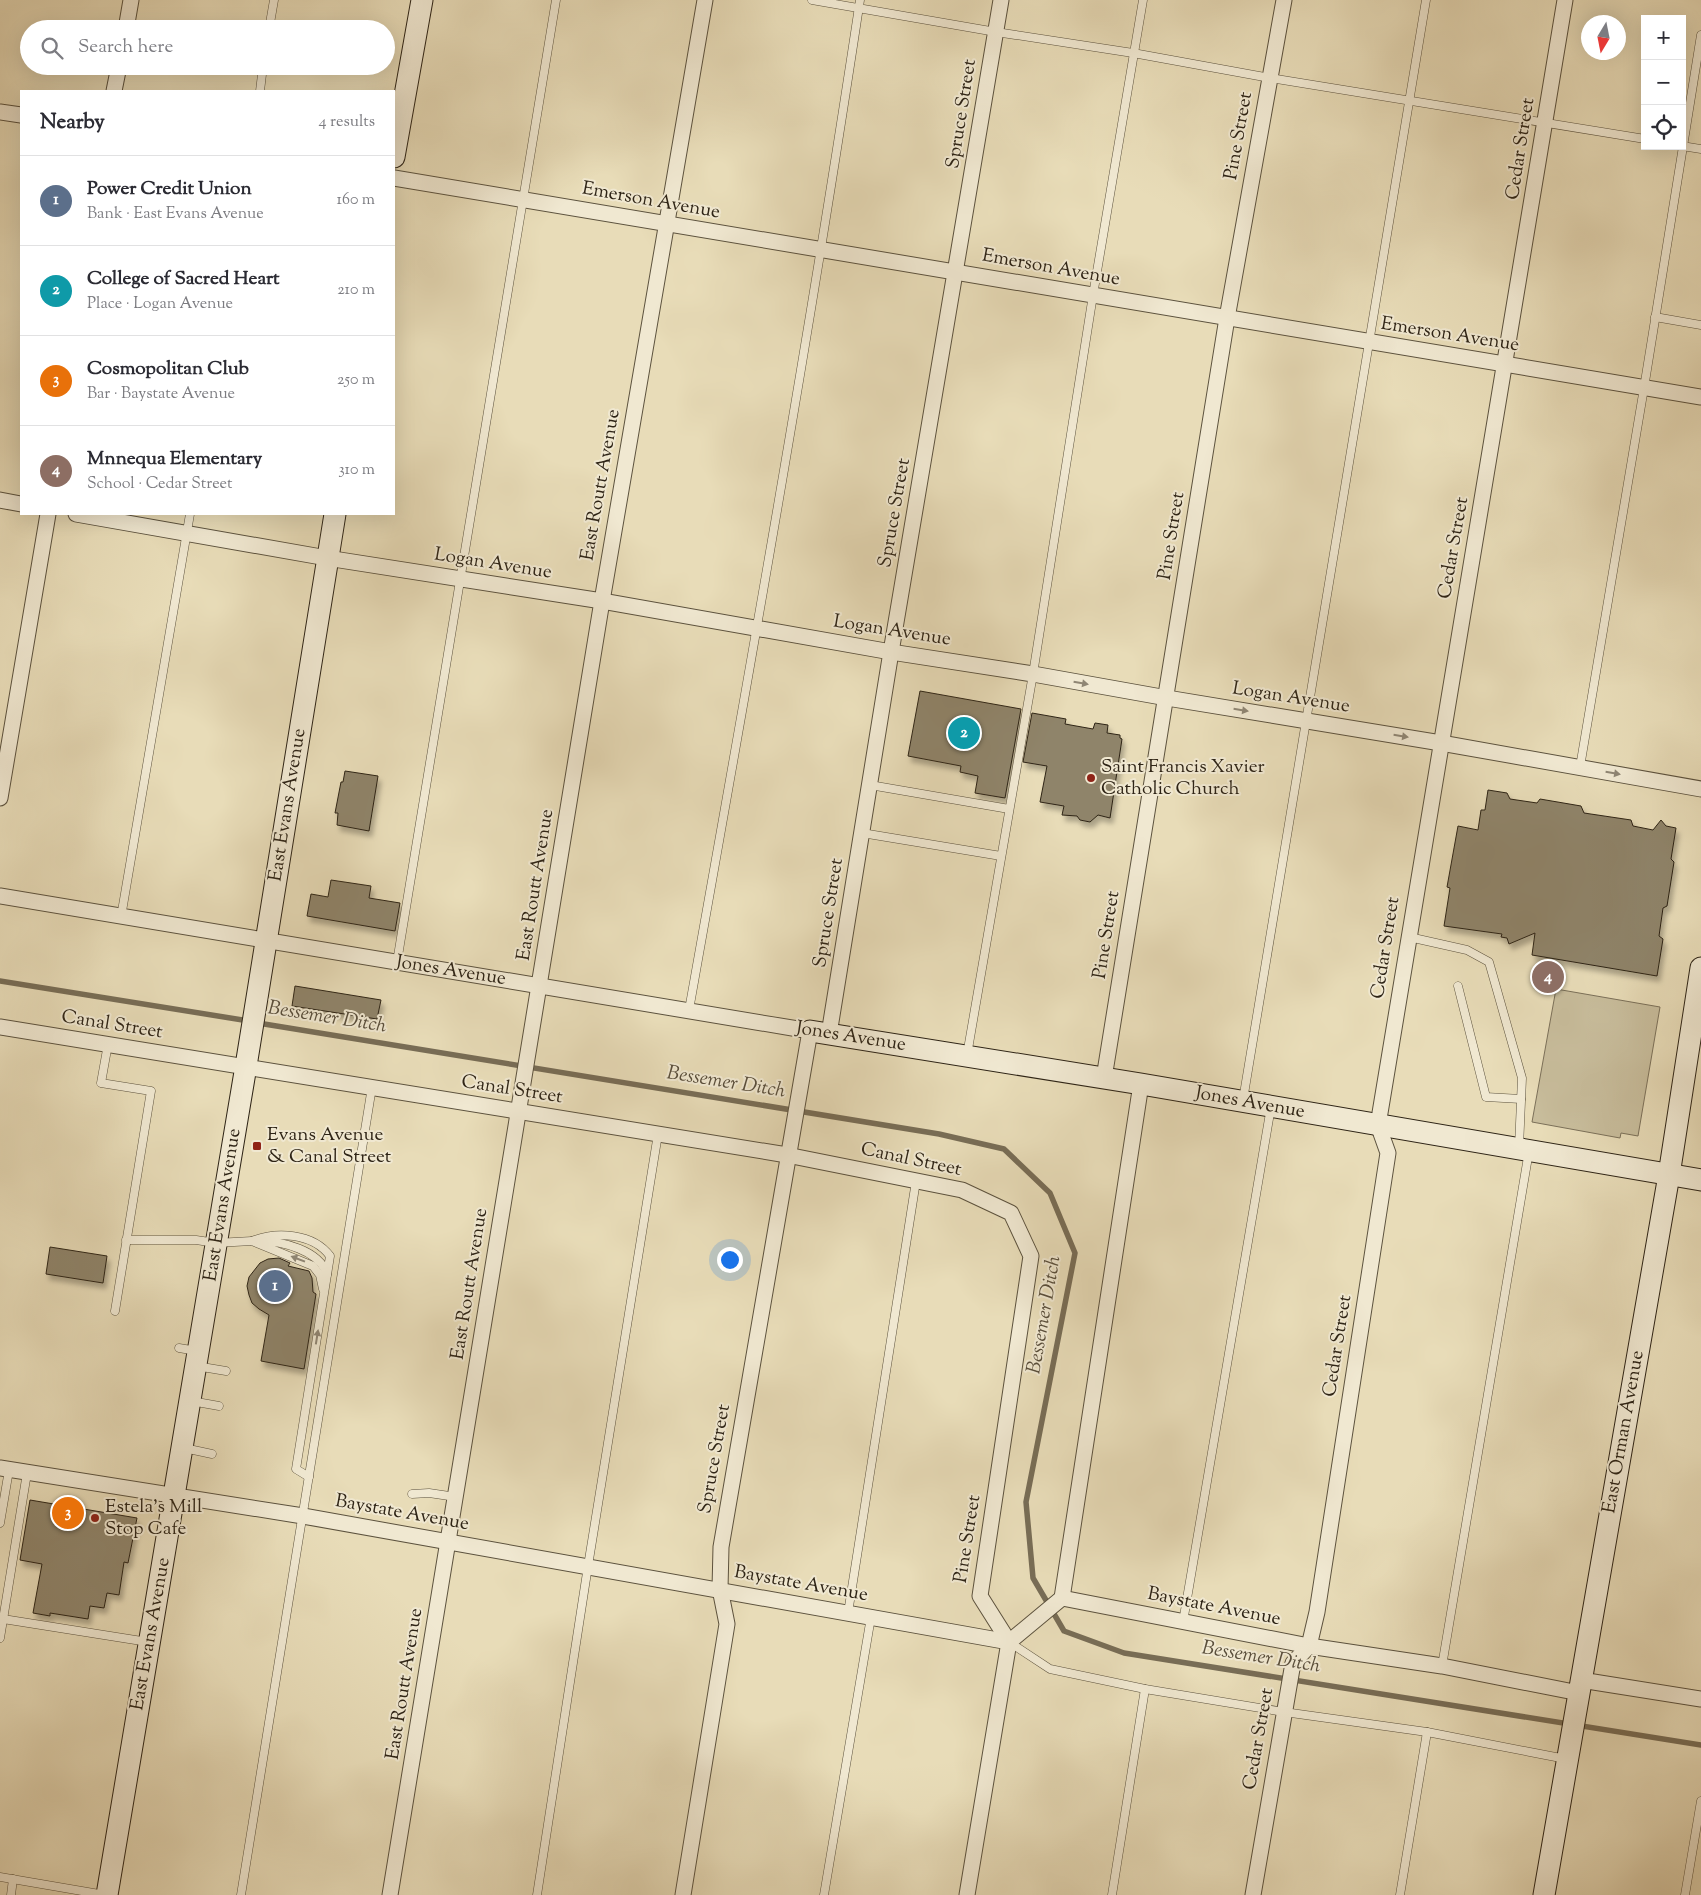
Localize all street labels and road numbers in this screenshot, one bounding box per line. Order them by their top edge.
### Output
street label: Spruce Street [940,57,984,171]
street label: Pine Street [1218,89,1260,182]
street label: Cedar Street [1500,95,1542,202]
street label: Emerson Avenue [580,176,722,226]
street label: Emerson Avenue [980,243,1122,293]
street label: Emerson Avenue [1379,311,1521,359]
street label: East Routt Avenue [574,407,628,563]
street label: Spruce Street [872,456,918,570]
street label: Pine Street [1152,490,1192,582]
street label: Cedar Street [1432,494,1476,601]
street label: Logan Avenue [432,541,554,587]
street label: Logan Avenue [831,608,953,654]
street label: Logan Avenue [1230,675,1352,721]
street label: East Evans Avenue [263,726,313,883]
street label: East Routt Avenue [511,807,561,963]
street label: Spruce Street [807,856,851,970]
street label: Pine Street [1087,889,1127,981]
street label: Cedar Street [1365,894,1407,1001]
street label: Jones Avenue [393,949,508,993]
street label: Canal Street [59,1004,165,1046]
street label: Jones Avenue [793,1015,908,1059]
street label: Canal Street [459,1069,565,1111]
street label: Jones Avenue [1192,1080,1307,1126]
street label: East Evans Avenue [198,1126,248,1283]
street label: Canal Street [858,1136,964,1184]
street label: East Routt Avenue [445,1206,495,1362]
street label: Cedar Street [1317,1292,1359,1399]
street label: East Orman Avenue [1596,1348,1652,1515]
street label: Spruce Street [692,1402,738,1516]
street label: Baystate Avenue [333,1488,471,1538]
street label: Pine Street [948,1493,988,1585]
street label: East Evans Avenue [124,1555,178,1712]
street label: Baystate Avenue [732,1559,870,1609]
street label: Baystate Avenue [1145,1581,1283,1633]
street label: East Routt Avenue [380,1606,430,1762]
street label: Cedar Street [1237,1685,1281,1792]

